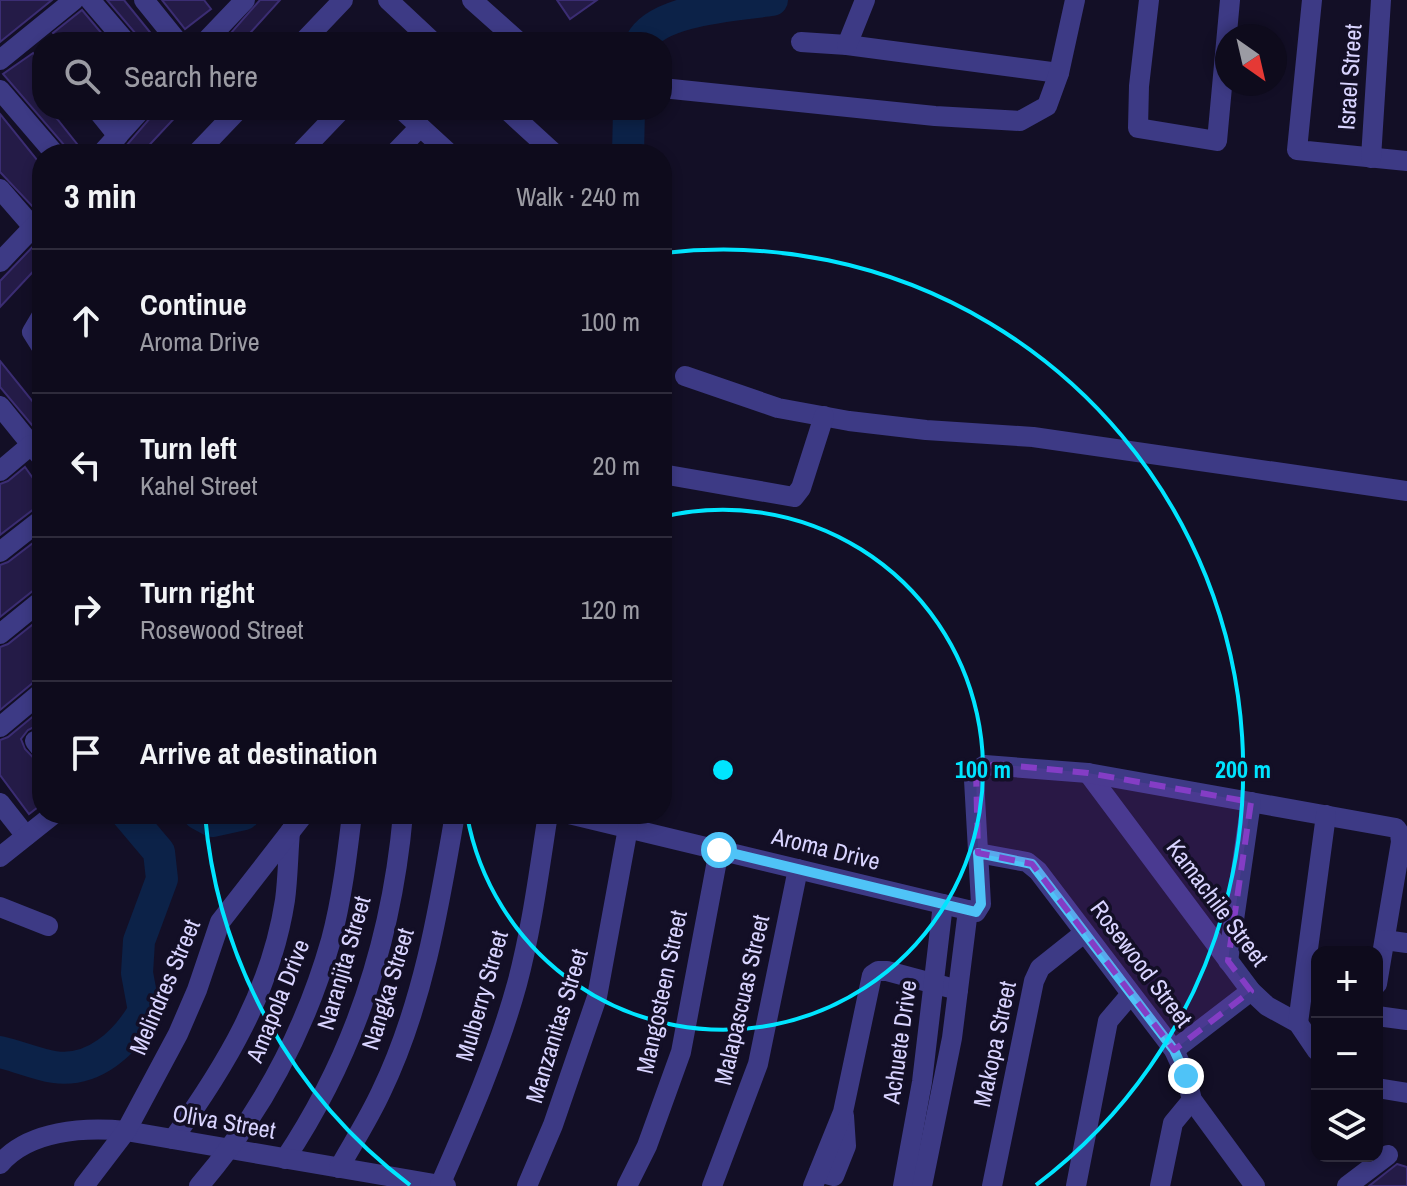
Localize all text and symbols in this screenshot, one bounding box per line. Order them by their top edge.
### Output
street label: Israel Street [1329,22,1369,131]
north arrow [1215,24,1287,96]
search box [32,32,672,120]
icon: search [60,54,104,98]
text: Search here [124,56,258,96]
text: 3 min [64,173,137,219]
text: Walk · 240 m [516,179,640,214]
text: Continue [140,284,247,324]
icon: ahead [64,299,108,343]
text: 100 m [581,304,640,339]
text: Aroma Drive [140,324,260,359]
text: Turn left [140,428,237,468]
icon: left [64,443,108,487]
text: 20 m [593,448,640,483]
text: Kahel Street [140,468,257,503]
text: Turn right [140,572,254,612]
icon: right [64,587,108,631]
text: 120 m [581,592,640,627]
text: Rosewood Street [140,612,304,647]
icon: arrive [64,731,108,775]
text: Arrive at destination [140,733,378,773]
text: 100 m [955,753,1011,785]
text: 200 m [1215,753,1271,785]
centre of rings [709,756,737,784]
street label: Aroma Drive [768,819,884,877]
route start [701,832,737,868]
street label: Kamachile Street [1160,832,1276,973]
street label: Naranjita Street [309,892,378,1033]
street label: Rosewood Street [1084,893,1200,1034]
street label: Mangosteen Street [628,907,694,1076]
street label: Malapascuas Street [706,911,776,1088]
street label: Melindres Street [121,913,207,1059]
street label: Nangka Street [353,923,421,1054]
street label: Mulberry Street [447,926,515,1065]
street label: Amapola Drive [237,934,316,1068]
street label: Manzanitas Street [517,944,595,1107]
map controls [1311,946,1383,1162]
button: + [1311,946,1383,1018]
street label: Makopa Street [965,977,1023,1110]
street label: Achuete Drive [874,978,924,1107]
button: − [1311,1018,1383,1090]
route end [1168,1058,1204,1094]
button: layers [1311,1090,1383,1162]
street label: Oliva Street [170,1096,279,1146]

